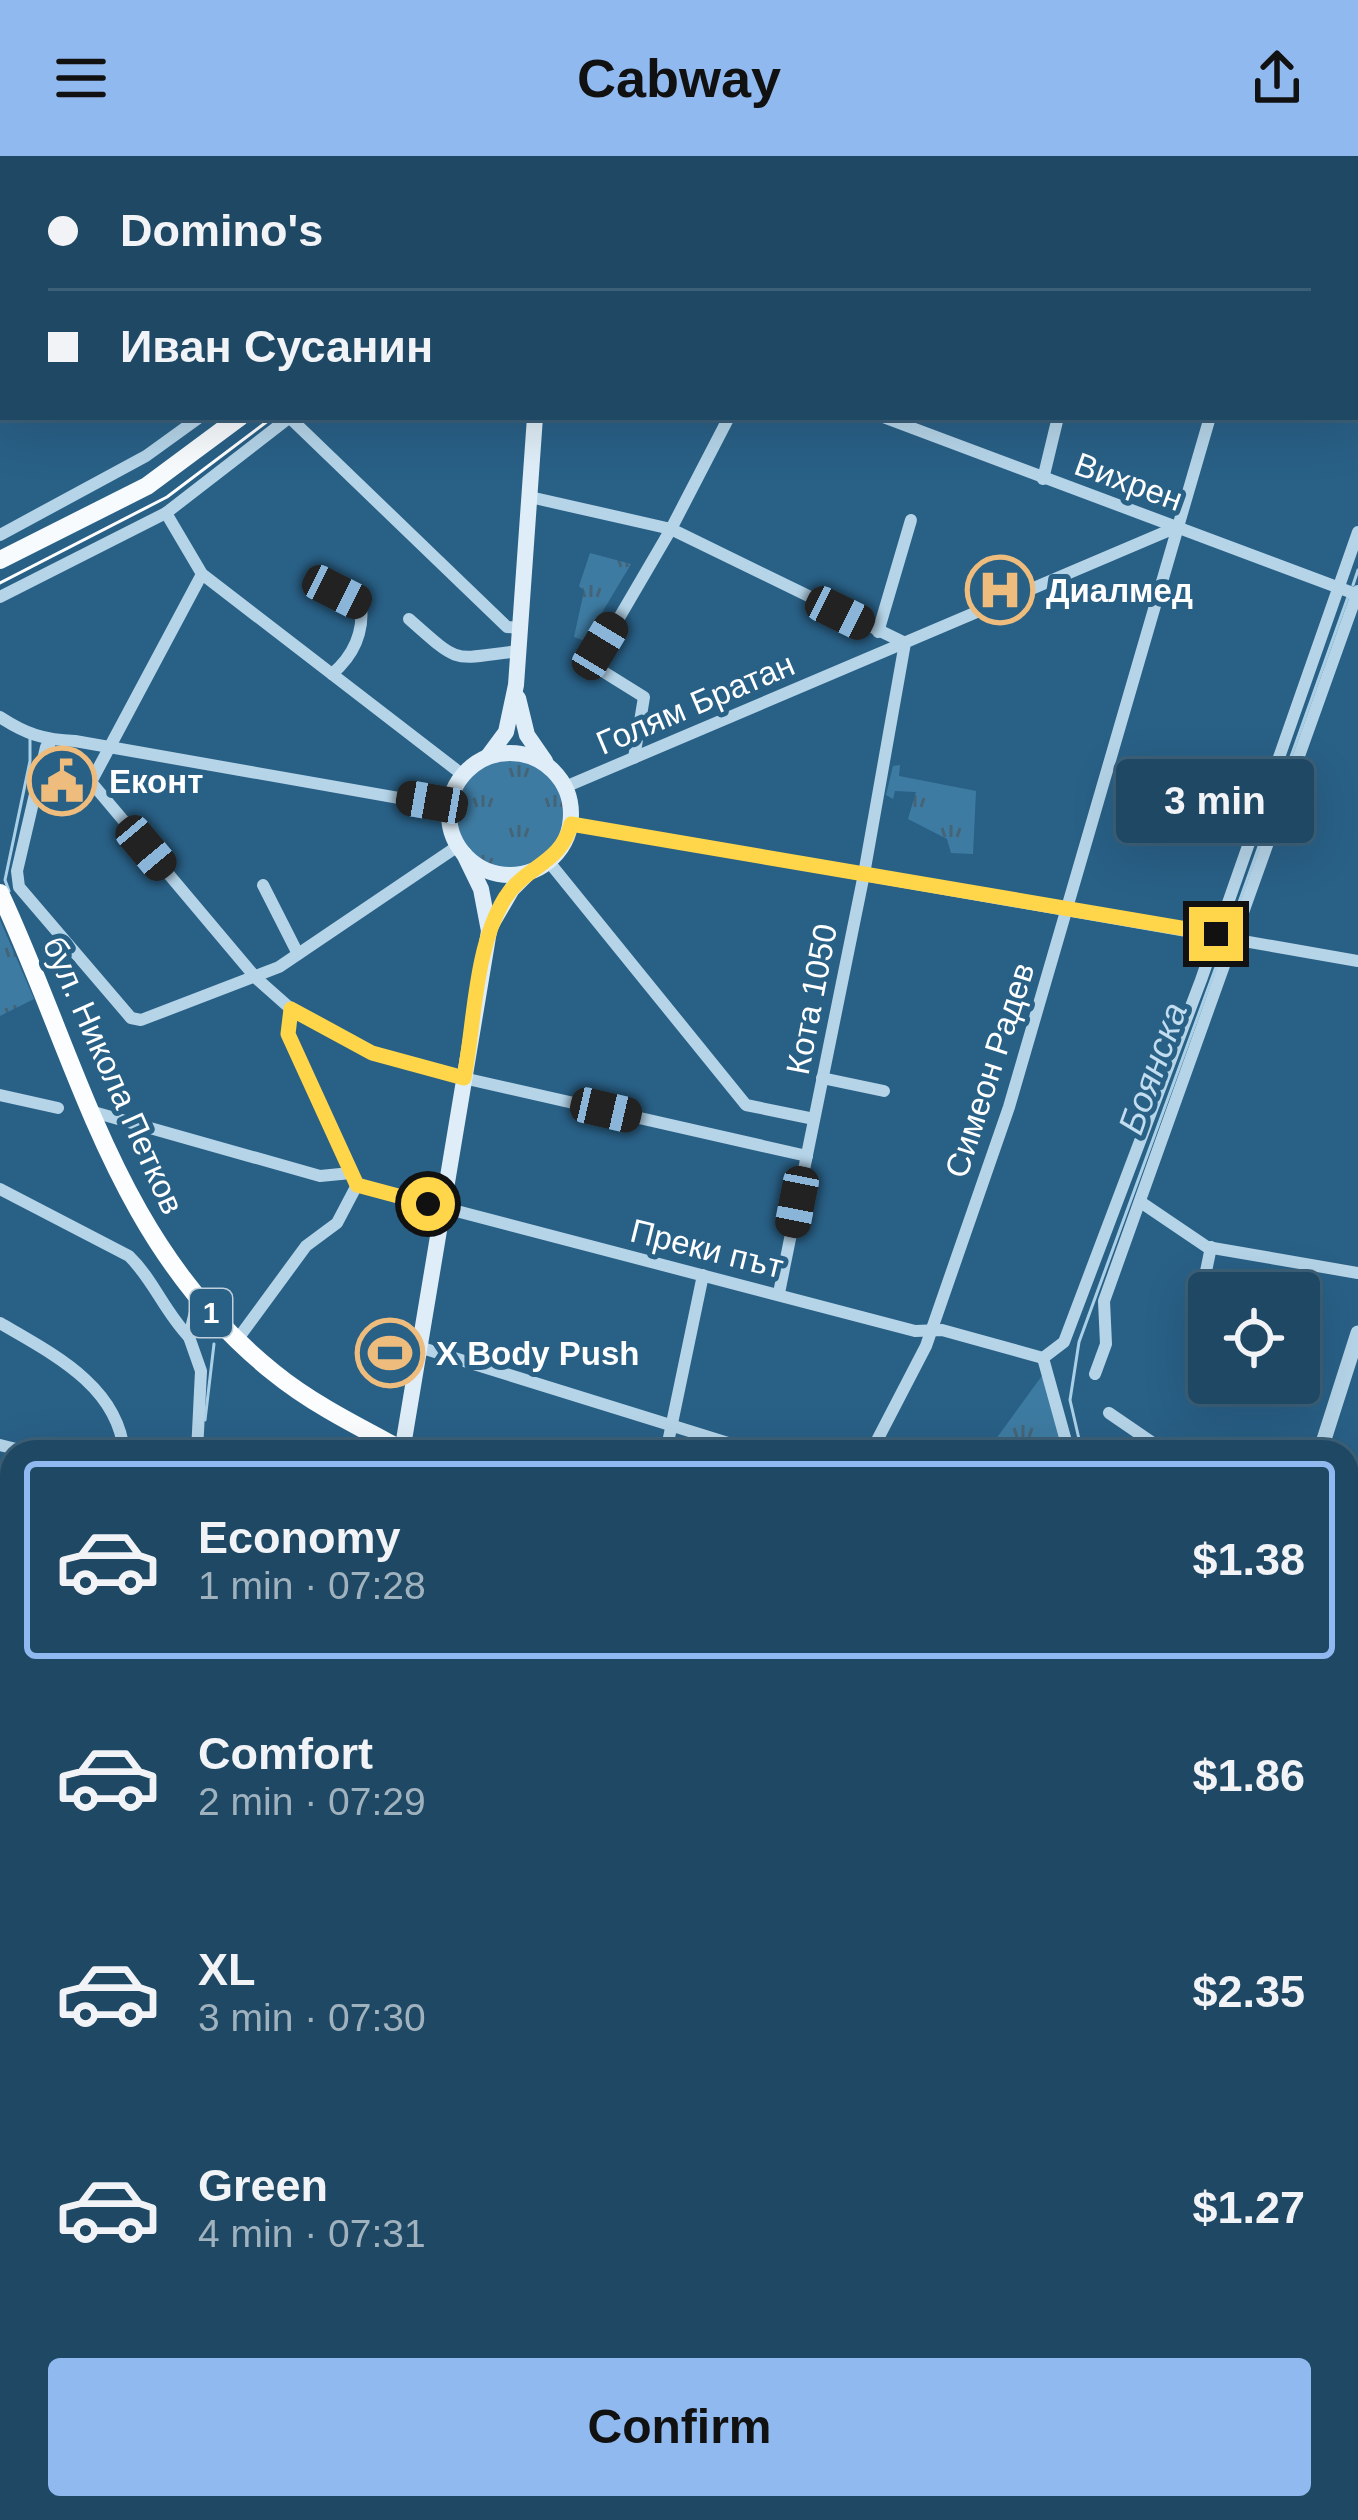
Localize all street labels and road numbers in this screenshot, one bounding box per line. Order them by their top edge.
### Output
street label: Вихрен [1070,445,1188,518]
street label: Голям Братан [591,645,800,762]
street label: Кота 1050 [779,921,844,1077]
street label: бул. Никола Петков [36,931,191,1220]
street label: Симеон Радев [937,958,1042,1182]
street label: Преки път [627,1212,787,1285]
road number: 1 [190,1289,232,1337]

